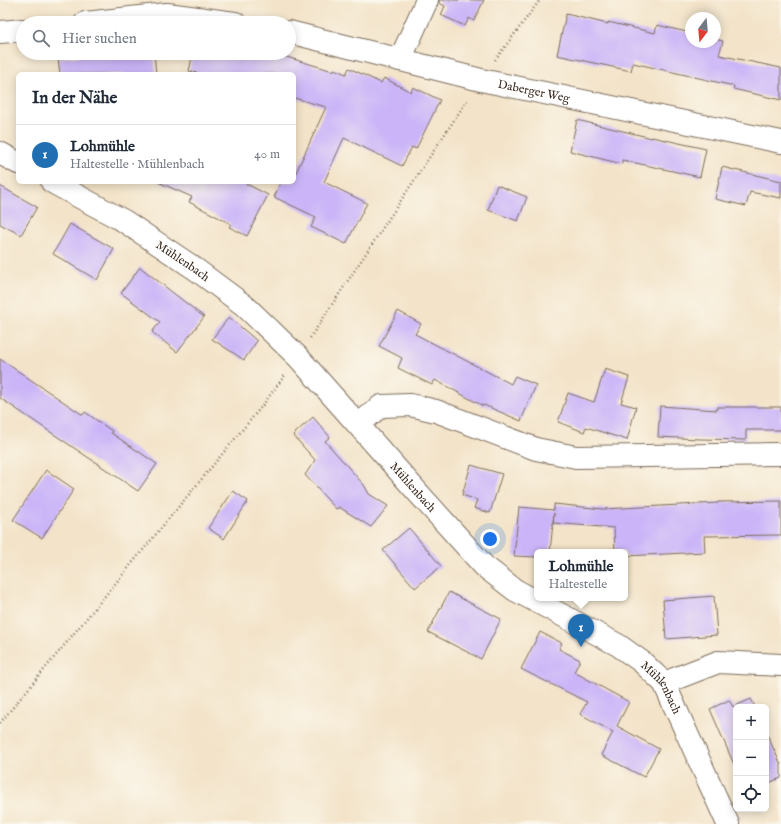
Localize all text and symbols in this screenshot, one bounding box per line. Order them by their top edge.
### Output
north arrow [685,12,721,48]
search box [16,16,296,60]
icon: search [30,27,52,49]
text: Hier suchen [62,29,137,48]
street label: Daberger Weg [497,77,572,106]
text: In der Nähe [32,88,117,109]
text: Lohmühle [70,137,135,156]
text: 1 [43,146,47,163]
text: 40 m [254,146,280,163]
text: Haltestelle · Mühlenbach [70,156,205,173]
street label: Mühlenbach [153,238,213,285]
street label: Mühlenbach [386,459,439,516]
your location [480,529,500,549]
popup [534,549,628,601]
text: Lohmühle [549,557,613,576]
text: Haltestelle [549,576,607,593]
pin: 1 [568,614,594,647]
street label: Mühlenbach [638,658,684,717]
map controls [733,704,769,812]
button: + [733,704,769,740]
button: − [733,740,769,776]
button: locate [733,776,769,812]

